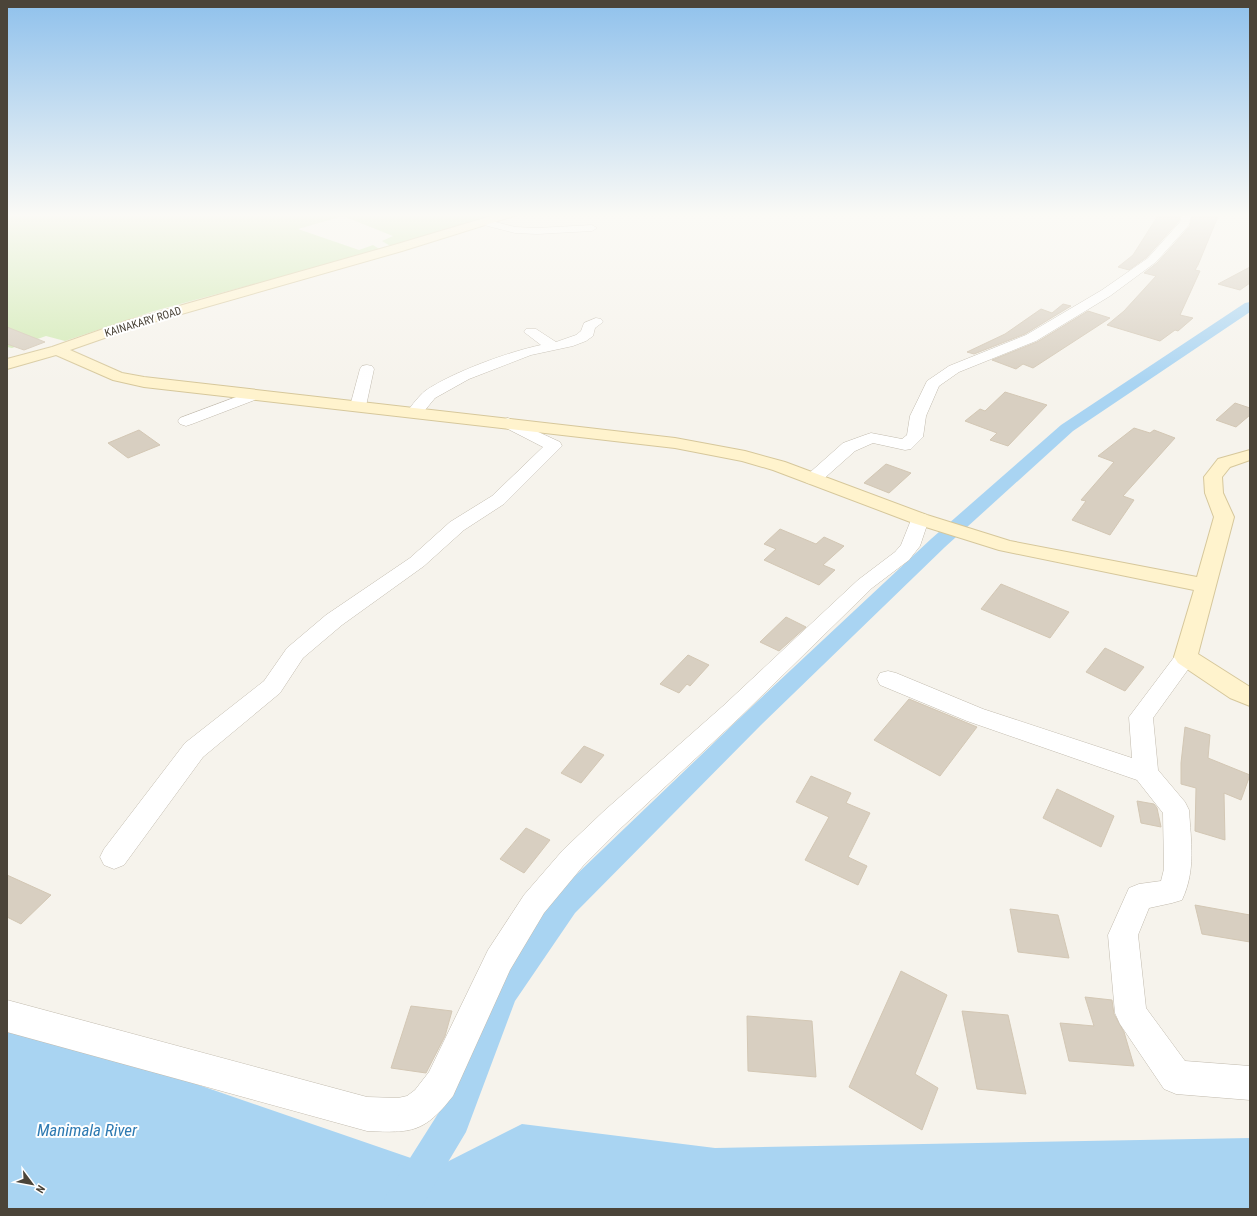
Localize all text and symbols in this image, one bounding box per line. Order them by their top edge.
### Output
street label: KAINAKARY ROAD [103,304,183,340]
water label: Manimala River [37,1120,138,1140]
north arrow [12,1164,52,1204]
text: N [33,1183,47,1196]

